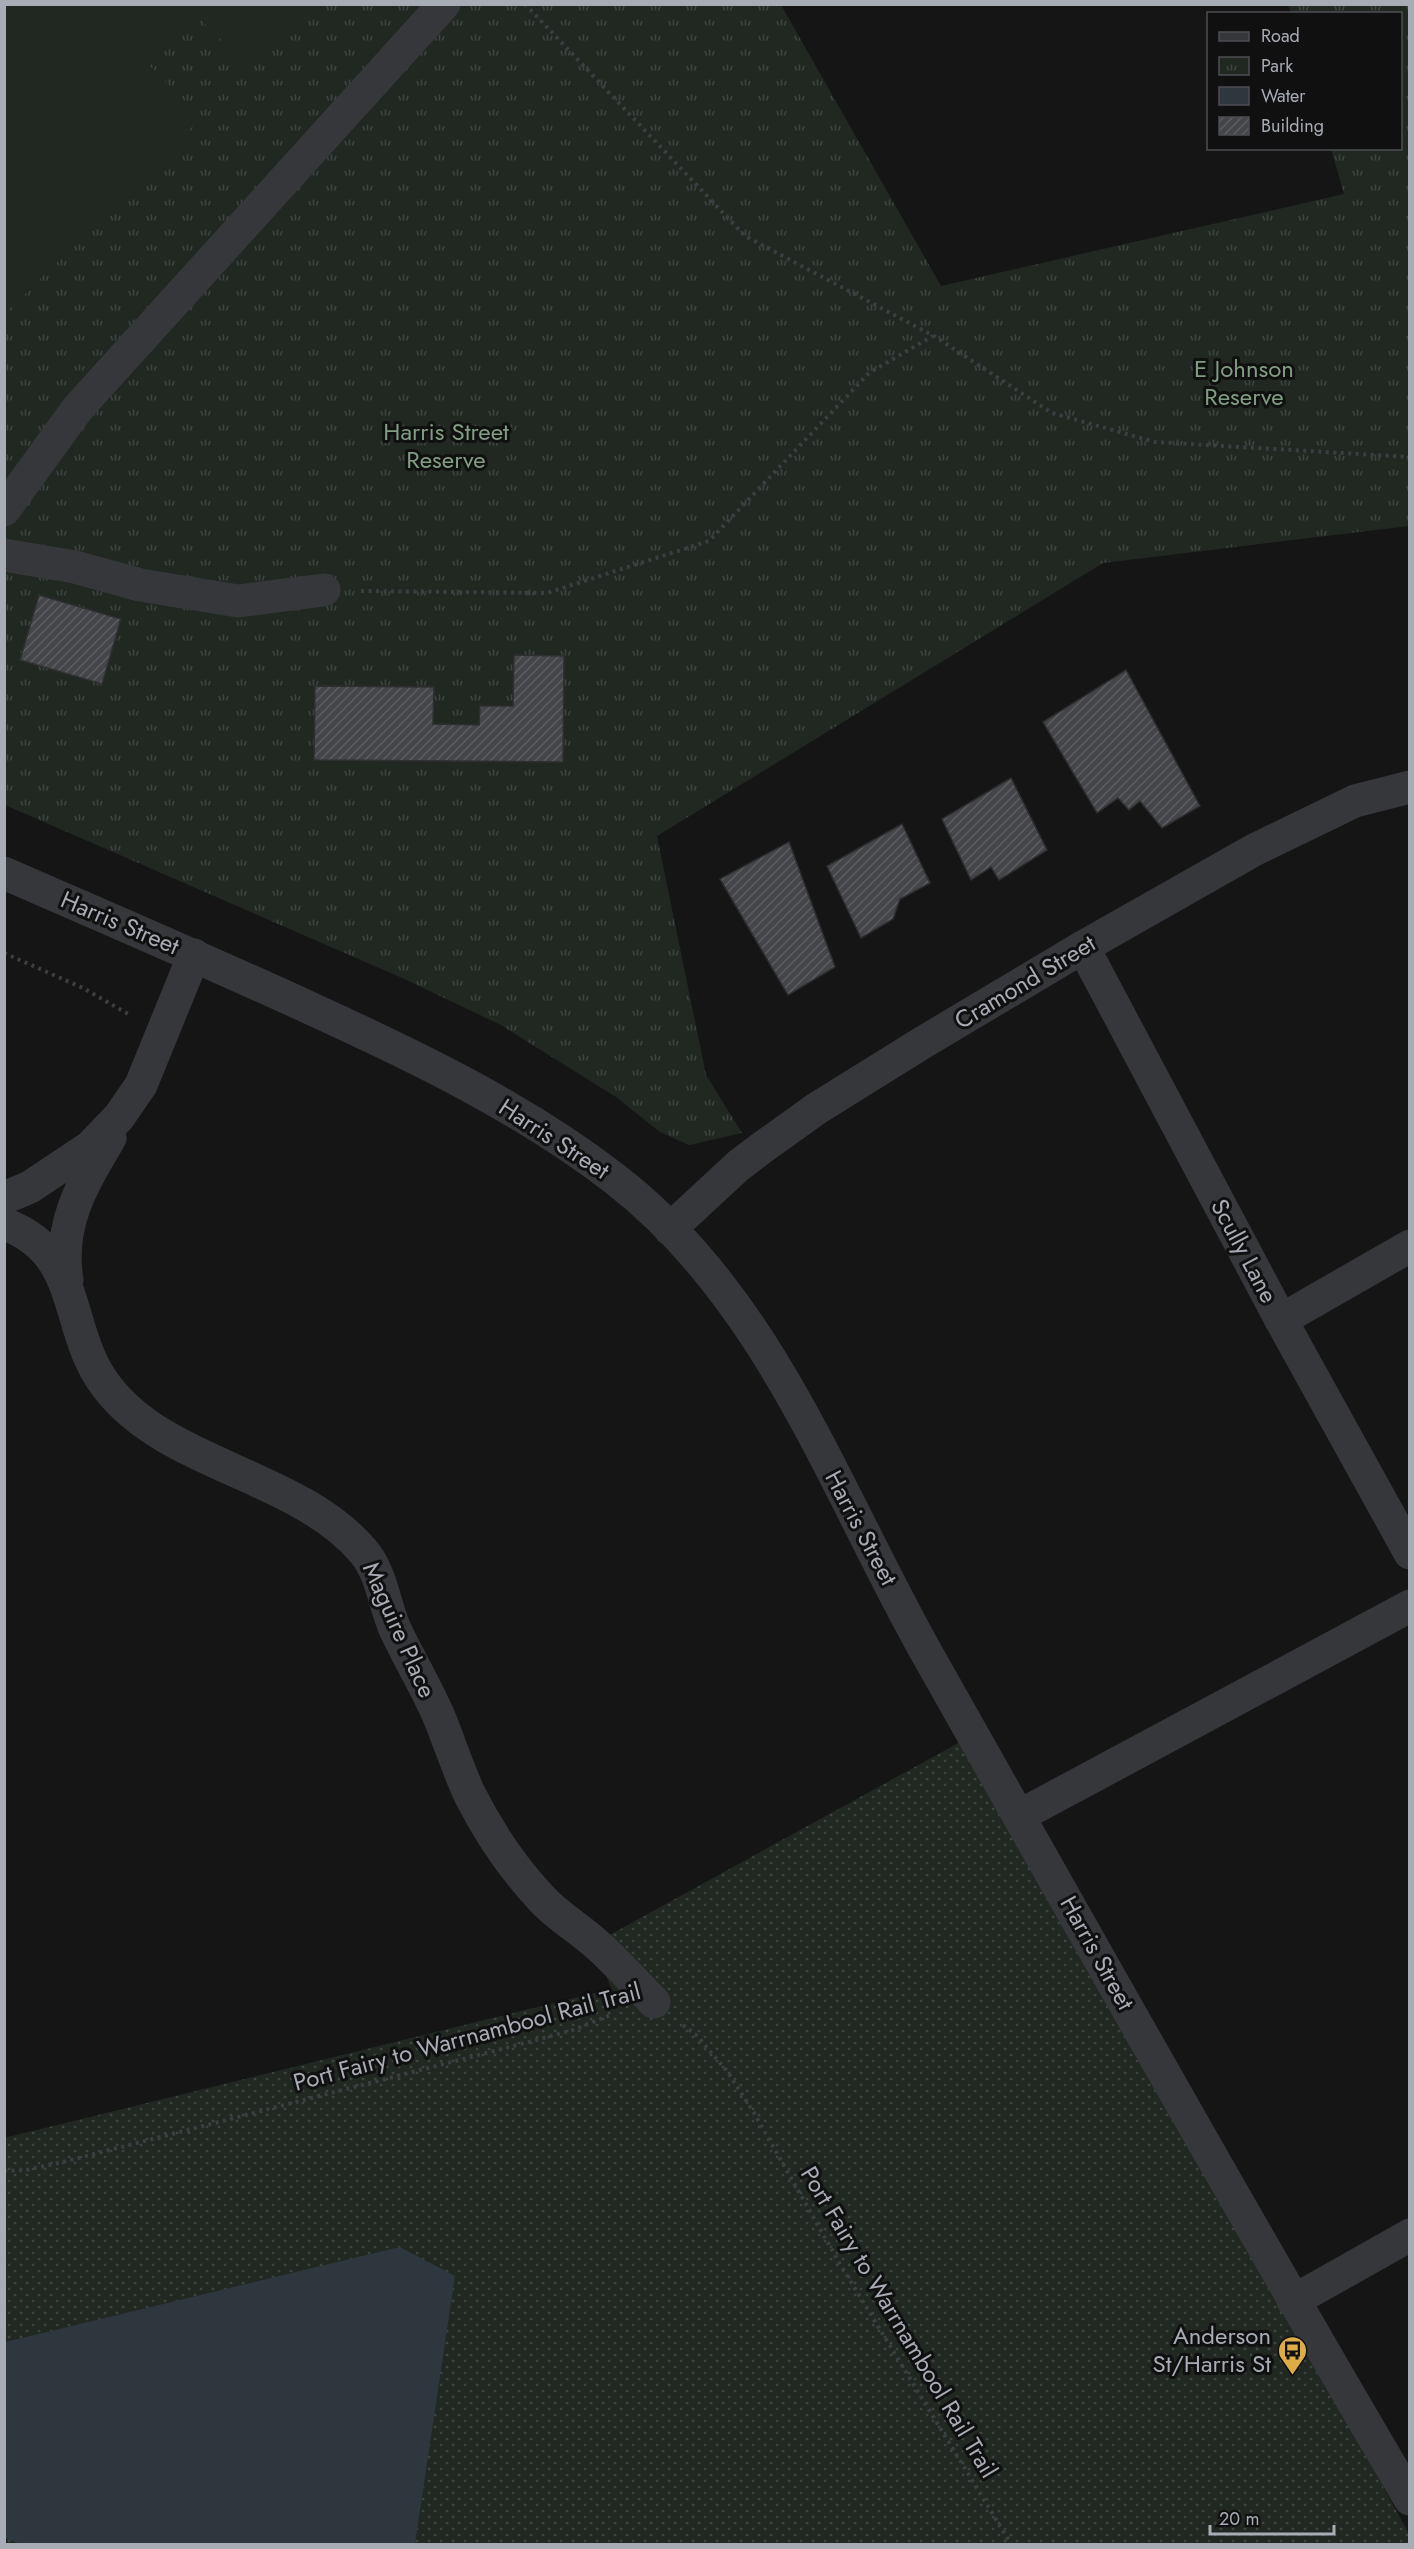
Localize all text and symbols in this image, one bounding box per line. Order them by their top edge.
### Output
legend [1207,12,1402,150]
text: Road [1261,23,1300,49]
text: Park [1261,53,1293,79]
text: Water [1261,83,1306,109]
text: Building [1261,113,1324,139]
park label: E Johnson Reserve [1194,351,1294,414]
park label: Harris Street Reserve [383,414,509,477]
street label: Harris Street [56,882,185,963]
street label: Cramond Street [948,926,1102,1037]
street label: Harris Street [492,1090,617,1188]
street label: Scully Lane [1202,1193,1286,1309]
street label: Harris Street [817,1464,906,1592]
street label: Maguire Place [354,1556,445,1703]
street label: Harris Street [1052,1889,1143,2016]
street label: Port Fairy to Warrnambool Rail Trail [289,1973,644,2100]
street label: Port Fairy to Warrnambool Rail Trail [792,2159,1007,2484]
place label: Anderson St/Harris St [1153,2318,1271,2381]
bus stop icon: Anderson St/Harris St [1276,2334,1308,2376]
scale bar [1210,2498,1334,2536]
text: 20 m [1219,2506,1259,2532]

